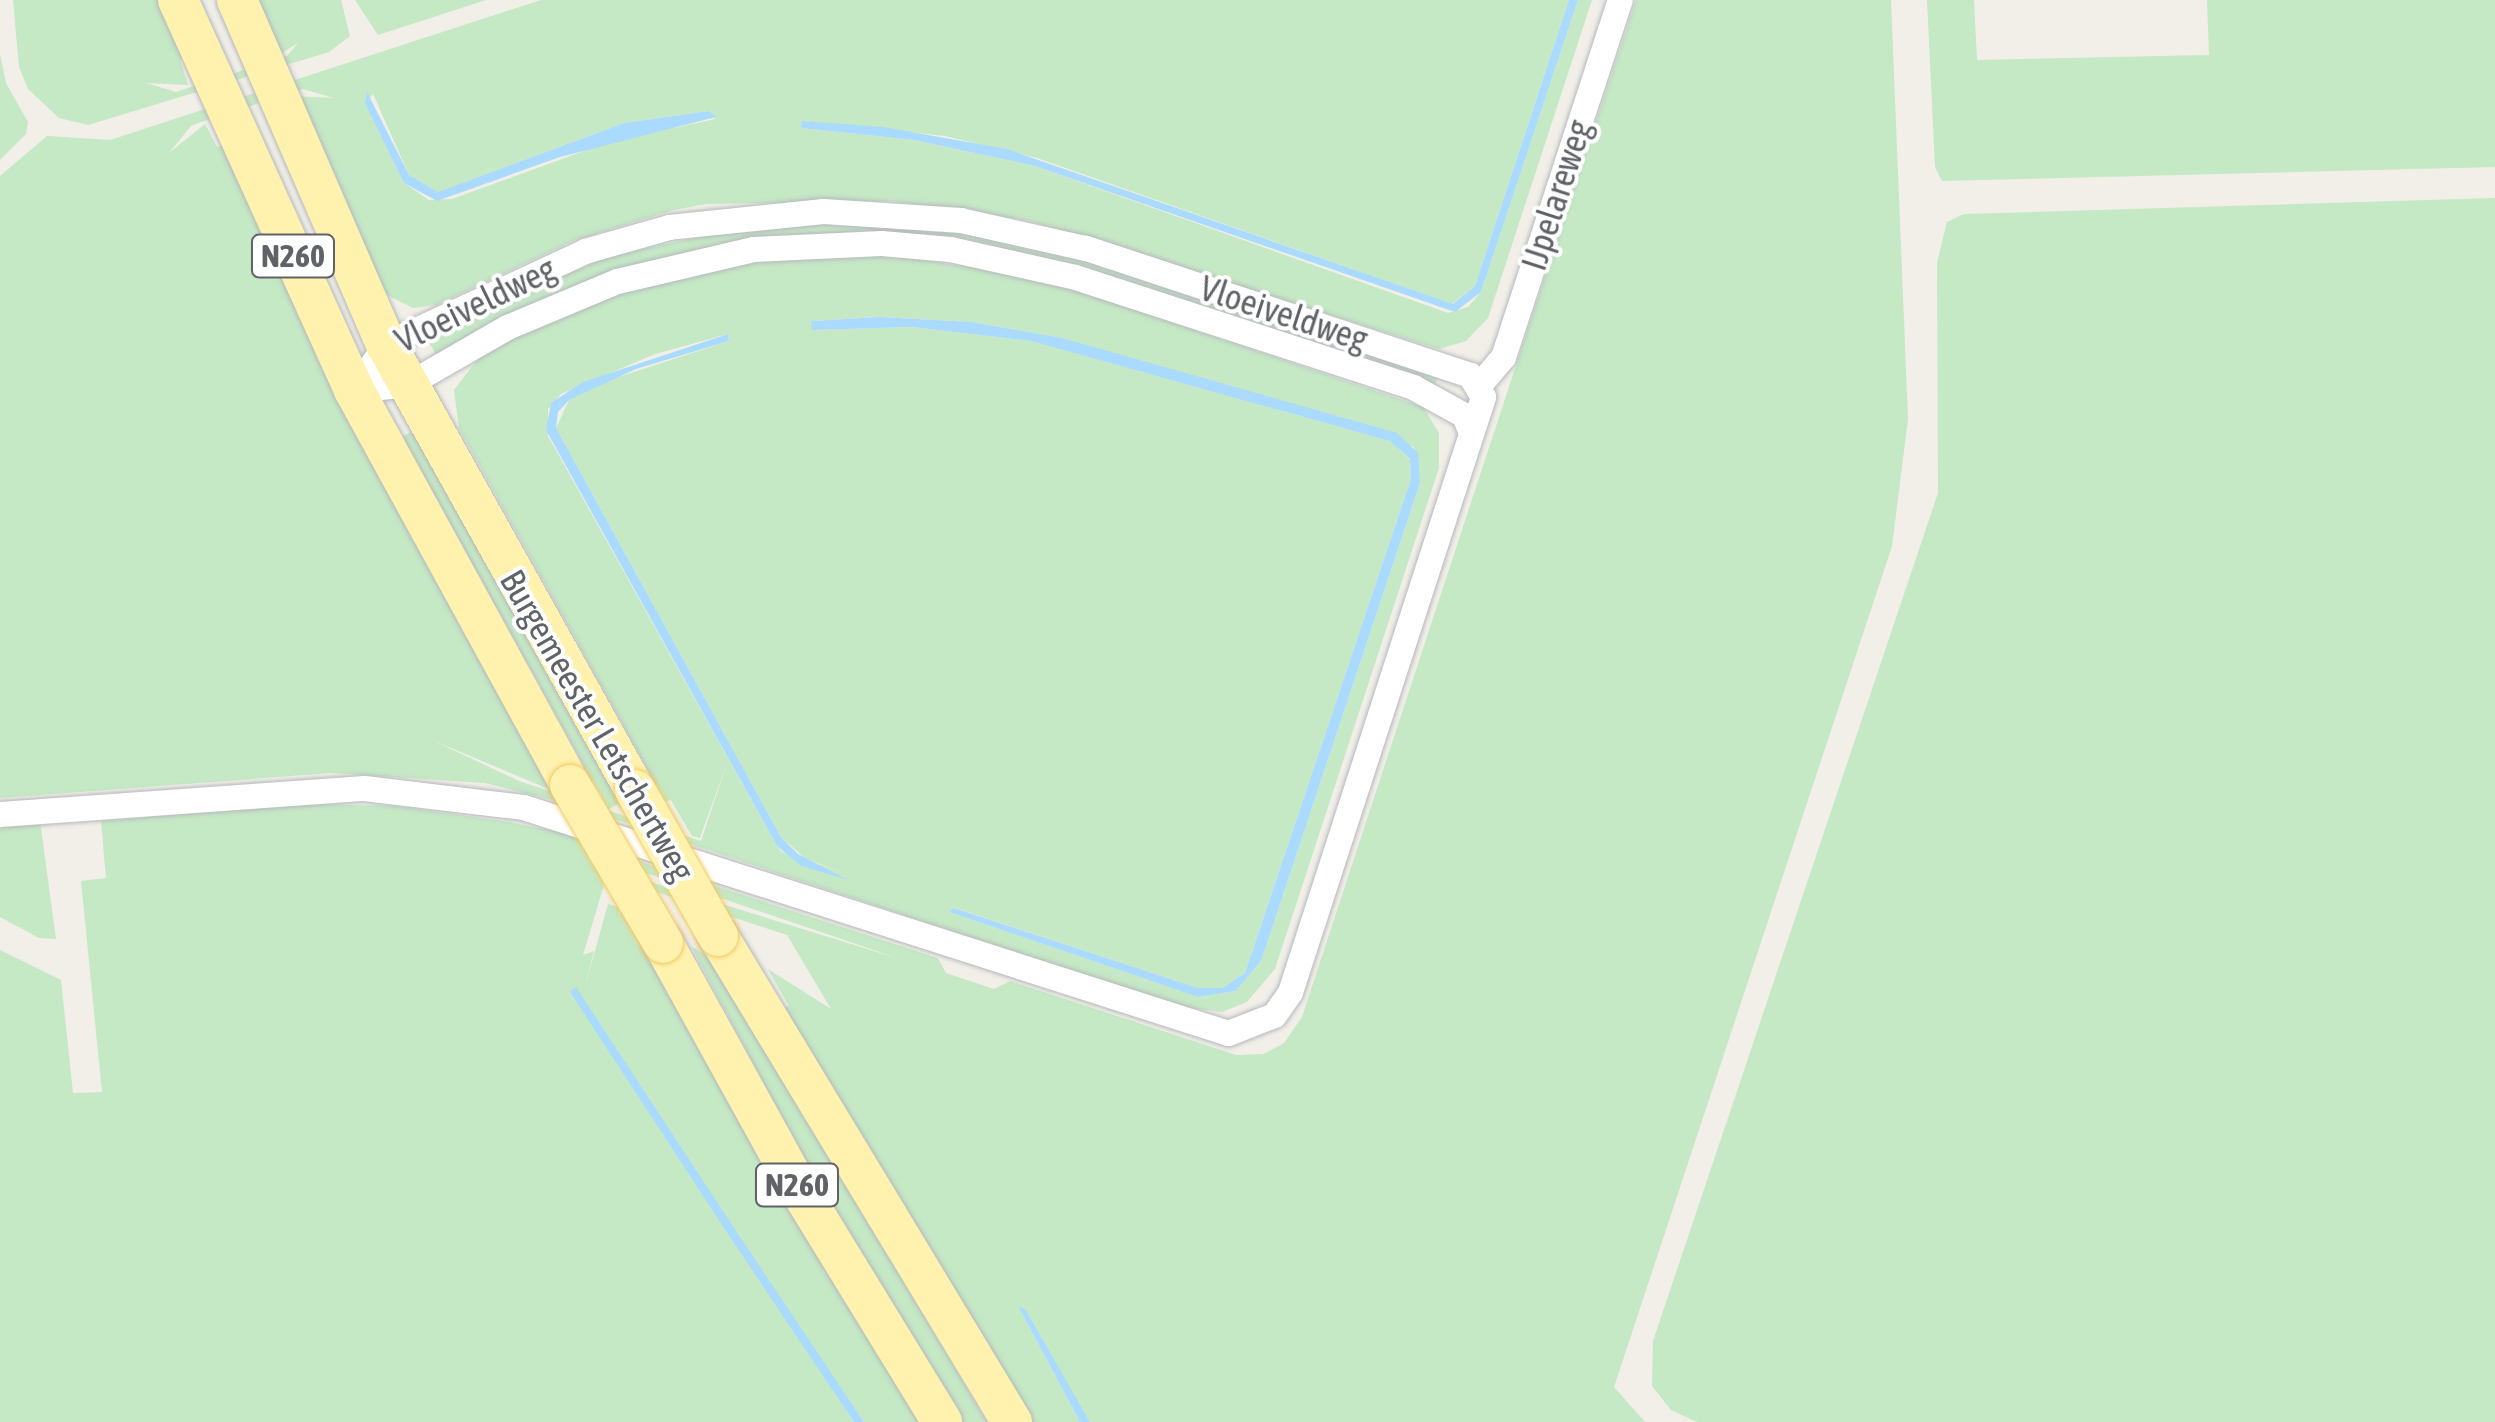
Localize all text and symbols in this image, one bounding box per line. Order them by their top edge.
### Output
street label: IJpelareweg [1512,115,1600,275]
road number: N260 [250,229,336,283]
street label: Vloeiveldweg [388,247,562,361]
street label: Vloeiveldweg [1195,266,1373,360]
street label: Burgemeester Letschertweg [492,562,704,888]
road number: N260 [754,1158,840,1212]

